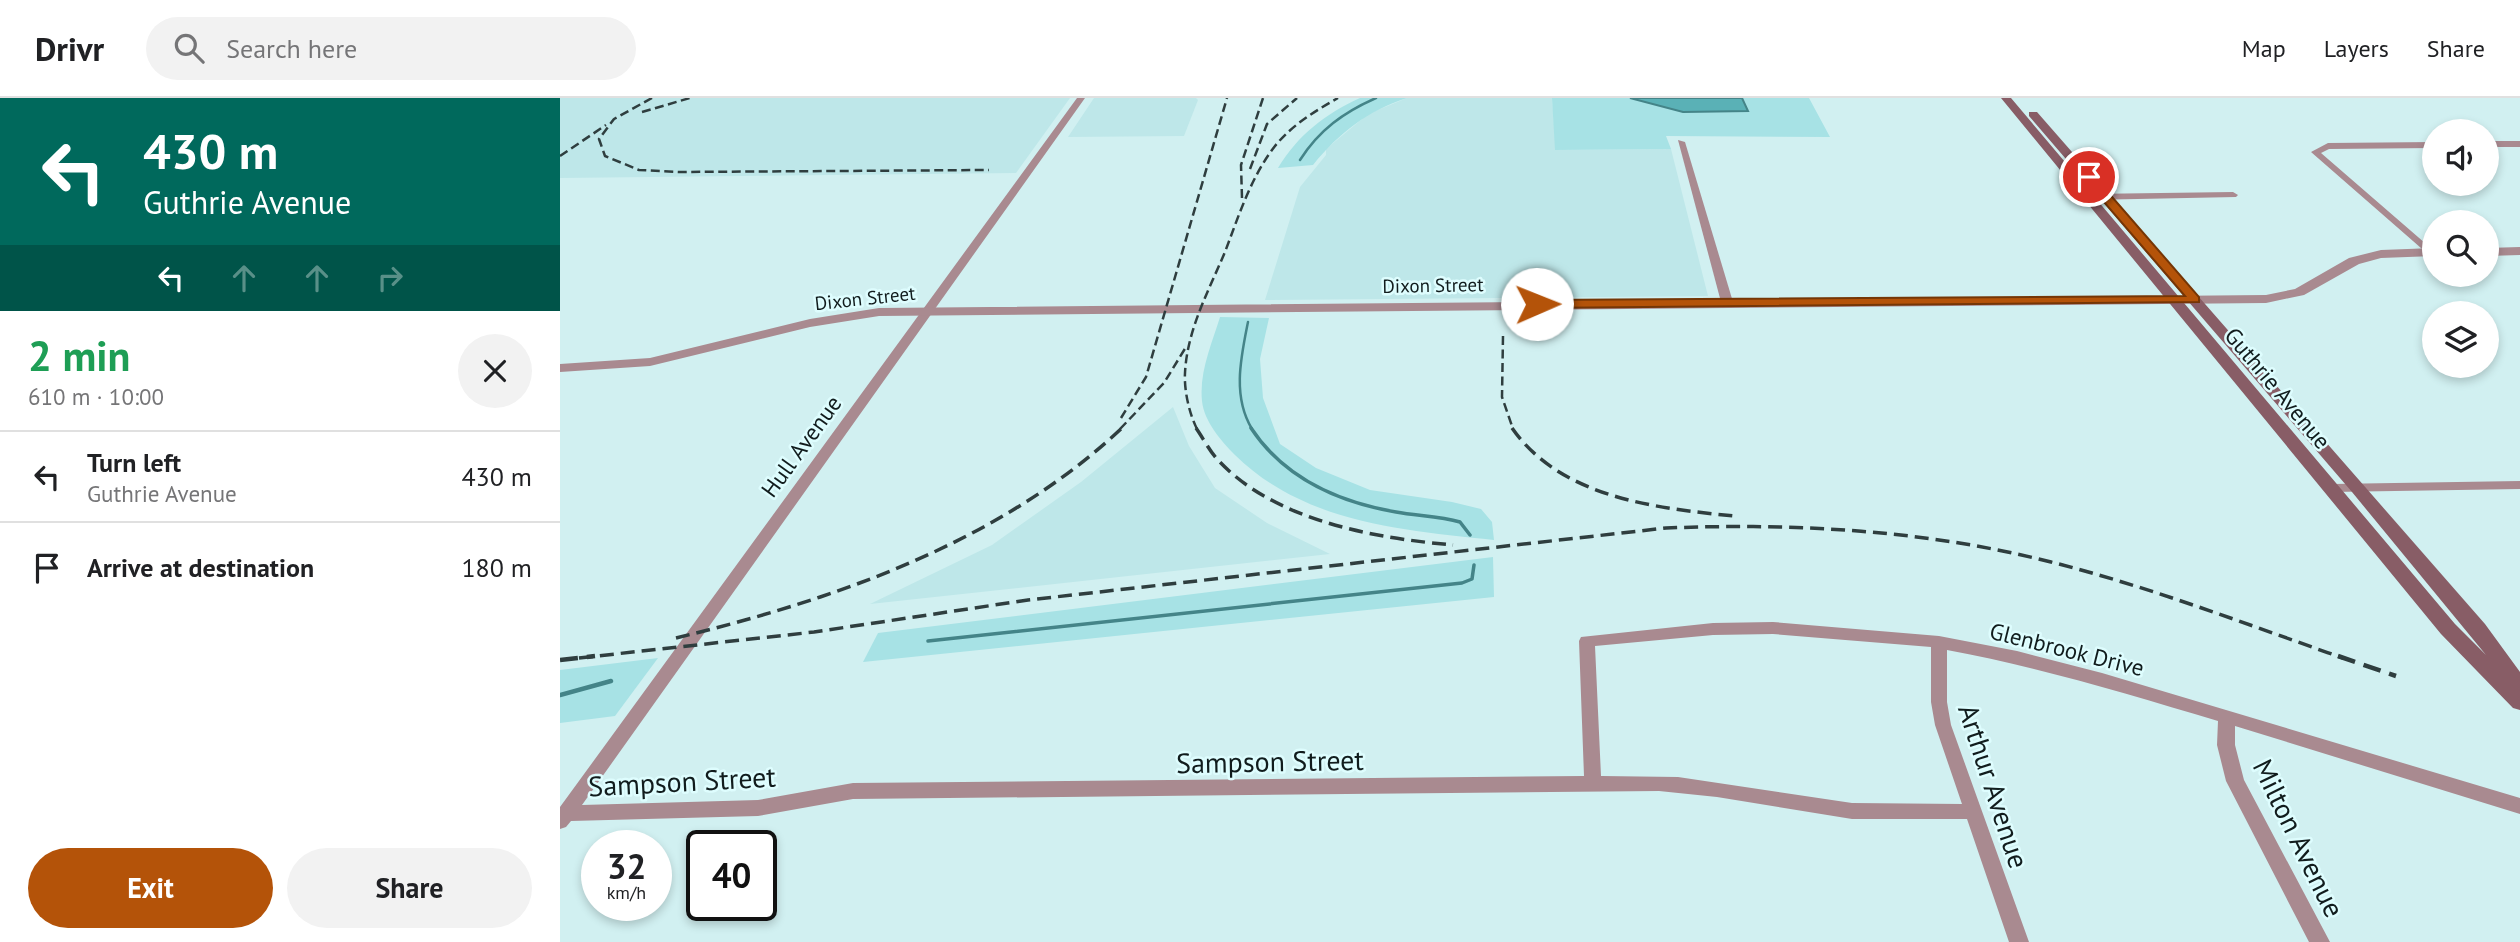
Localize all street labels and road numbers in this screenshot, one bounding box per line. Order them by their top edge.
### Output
street label: Dixon Street [1382,272,1484,298]
street label: Dixon Street [814,281,917,315]
street label: Guthrie Avenue [2219,321,2337,455]
street label: Hull Avenue [754,390,848,502]
street label: Glenbrook Drive [1987,616,2147,682]
street label: Arthur Avenue [1950,699,2038,873]
street label: Sampson Street [1176,741,1365,781]
street label: Milton Avenue [2245,753,2353,923]
street label: Sampson Street [587,758,777,804]

